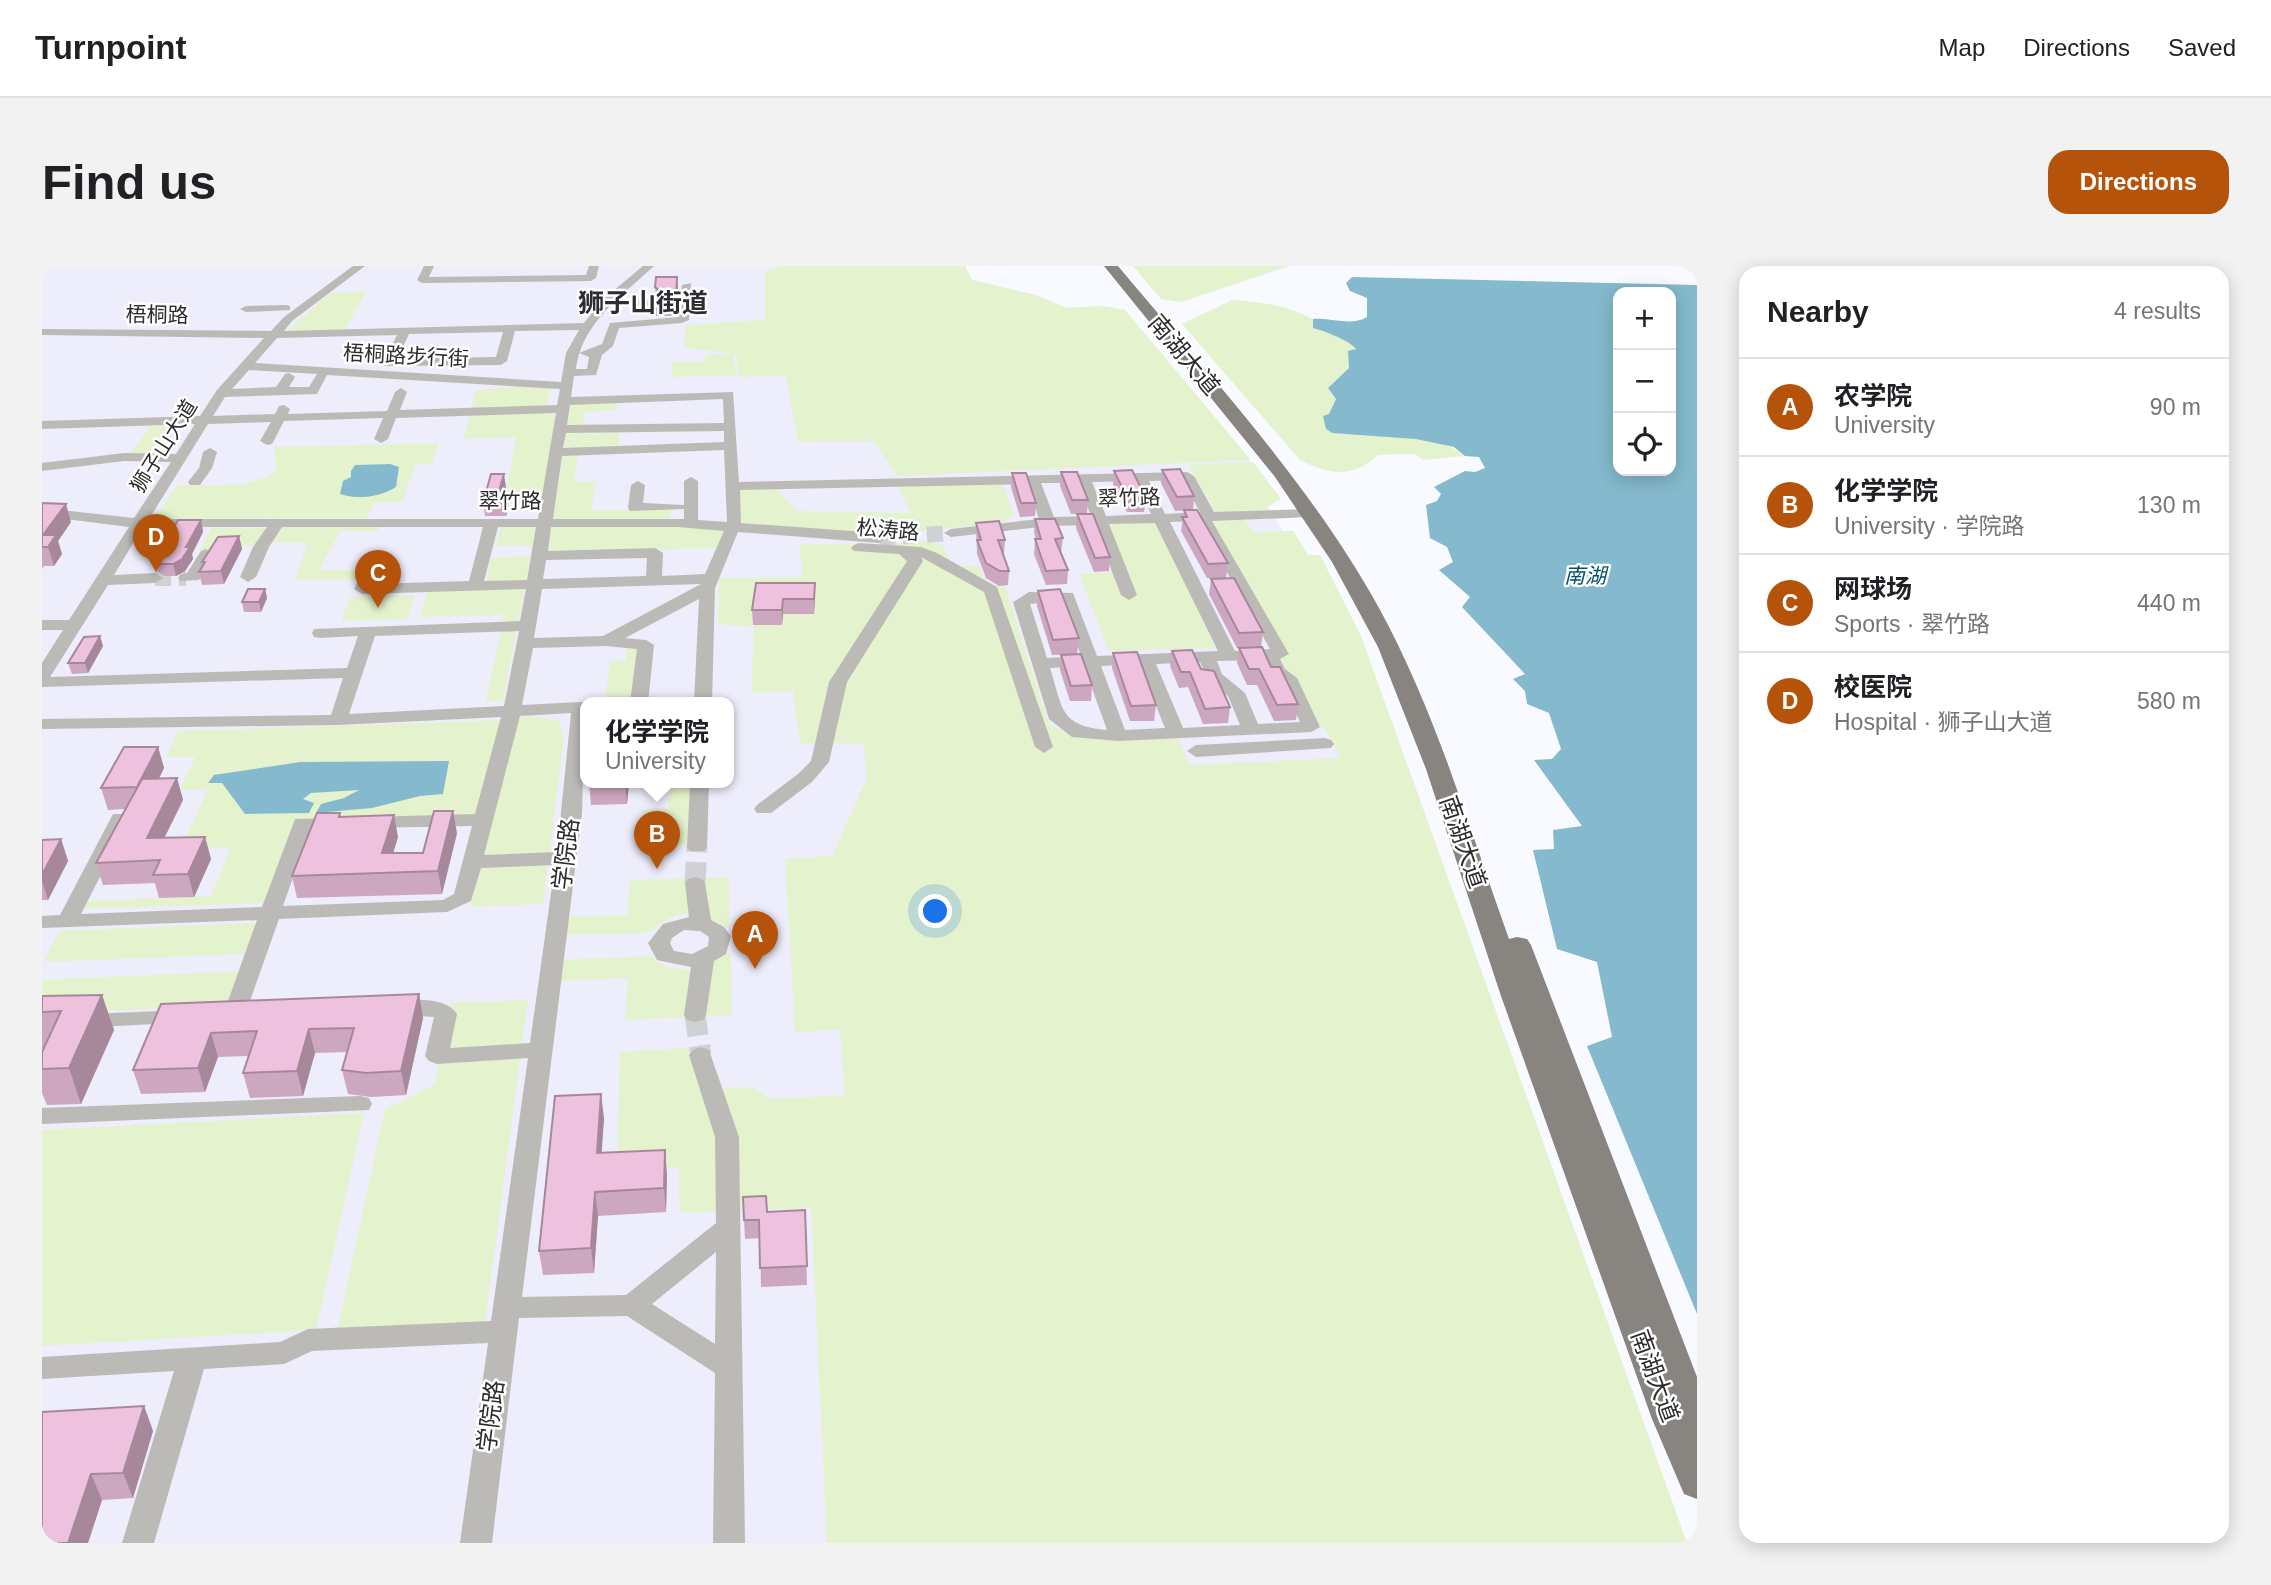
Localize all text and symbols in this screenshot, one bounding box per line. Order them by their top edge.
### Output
text: Turnpoint [35,29,187,66]
text: Map [1939,34,1985,61]
text: Directions [2023,34,2130,61]
text: Saved [2168,34,2236,61]
button: Directions [2048,150,2229,214]
text: Find us [42,155,216,209]
map controls [1613,287,1676,476]
button: + [1613,287,1676,350]
district label: 狮子山街道 [578,288,708,318]
text: Nearby [1767,295,1869,328]
text: 4 results [2114,298,2201,324]
street label: 梧桐路 [125,302,189,327]
street label: 南湖大道 [1143,309,1226,400]
street label: 梧桐路步行街 [343,341,470,370]
button: − [1613,350,1676,413]
text: 农学院 [1834,381,1912,411]
text: A [1782,394,1798,420]
text: 90 m [2150,394,2201,420]
street label: 狮子山大道 [126,395,201,496]
text: University [1834,412,1935,438]
button: locate [1613,413,1676,476]
text: 化学学院 [1834,476,1938,506]
street label: 翠竹路 [1097,485,1161,510]
street label: 翠竹路 [479,489,542,512]
text: B [1782,492,1798,518]
text: 130 m [2137,492,2201,518]
text: University · 学院路 [1834,513,2024,539]
pin: D [133,514,179,572]
street label: 松涛路 [856,515,920,544]
pin: C [355,550,401,608]
water label: 南湖 [1564,564,1609,587]
text: 网球场 [1834,574,1912,604]
text: C [1782,590,1798,616]
text: 440 m [2137,590,2201,616]
text: Sports · 翠竹路 [1834,611,1990,637]
text: 校医院 [1834,672,1912,702]
text: D [1782,688,1798,714]
text: 580 m [2137,688,2201,714]
popup [580,697,734,788]
text: Hospital · 狮子山大道 [1834,709,2053,735]
text: 化学学院 [605,717,709,747]
text: University [605,748,706,774]
street label: 南湖大道 [1435,792,1492,892]
pin: B [634,811,680,869]
street label: 学院路 [548,817,583,891]
your location [918,894,952,928]
pin: A [732,911,778,969]
street label: 南湖大道 [1626,1326,1685,1426]
street label: 学院路 [473,1379,508,1453]

